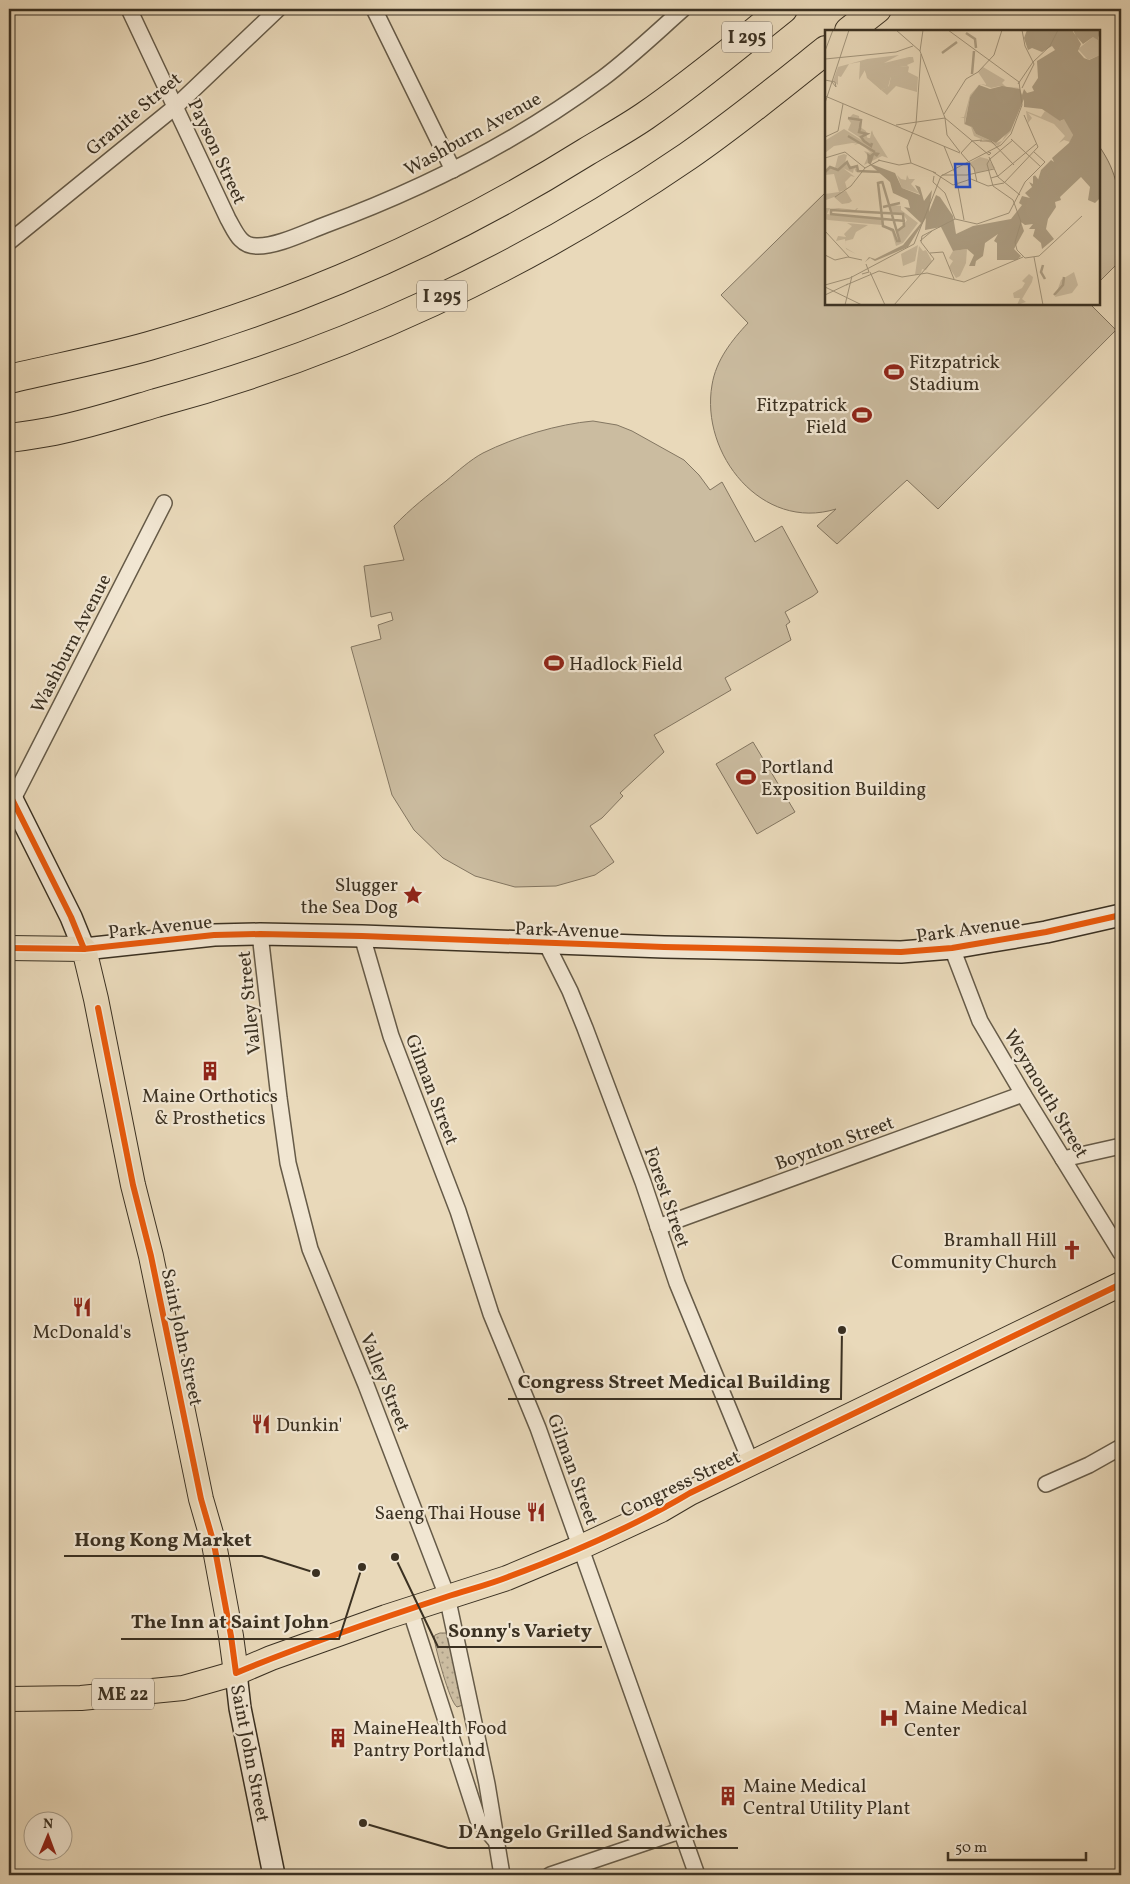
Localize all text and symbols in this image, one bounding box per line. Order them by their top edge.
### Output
road number: I 295 [722,22,772,52]
inset map [825,30,1100,305]
street label: Granite Street [81,67,188,162]
street label: Washburn Avenue [400,86,546,183]
street label: Payson Street [180,95,252,209]
road number: I 295 [417,280,467,312]
place label: Fitzpatrick Stadium [909,350,1000,398]
sports icon: Fitzpatrick Stadium [883,361,905,383]
place label: Fitzpatrick Field [756,393,847,441]
sports icon: Fitzpatrick Field [851,404,873,426]
street label: Washburn Avenue [25,570,118,718]
sports icon: Hadlock Field [543,652,565,674]
place label: Hadlock Field [569,652,683,678]
place label: Portland Exposition Building [761,755,926,803]
sports icon: Portland Exposition Building [735,766,757,788]
place label: Slugger the Sea Dog [301,873,398,921]
place icon: Slugger the Sea Dog [402,884,424,906]
street label: Park Avenue [107,910,214,946]
street label: Park Avenue [915,910,1022,950]
street label: Park Avenue [514,916,620,946]
street label: Valley Street [232,949,268,1056]
street label: Weymouth Street [997,1025,1094,1164]
street label: Gilman Street [398,1031,464,1149]
building icon: Maine Orthotics & Prosthetics [199,1060,221,1082]
place label: Maine Orthotics & Prosthetics [142,1084,278,1132]
street label: Boynton Street [772,1110,898,1177]
street label: Forest Street [637,1144,696,1252]
place label: Bramhall Hill Community Church [891,1228,1057,1276]
church icon: Bramhall Hill Community Church [1061,1239,1083,1261]
street label: Saint John Street [154,1266,208,1409]
restaurant icon: McDonald's [71,1296,93,1318]
place label: McDonald's [33,1320,131,1346]
street label: Valley Street [353,1330,416,1436]
callout: Congress Street Medical Building [508,1364,841,1399]
text: Congress Street Medical Building [518,1369,830,1397]
street label: Gilman Street [540,1410,604,1529]
restaurant icon: Dunkin' [250,1413,272,1435]
place label: Dunkin' [276,1413,342,1439]
street label: Congress Street [617,1444,745,1525]
place label: Saeng Thai House [374,1501,521,1527]
restaurant icon: Saeng Thai House [525,1501,547,1523]
callout: Hong Kong Market [64,1521,262,1556]
text: Hong Kong Market [74,1527,252,1555]
callout: The Inn at Saint John [121,1604,339,1639]
text: The Inn at Saint John [131,1609,329,1637]
callout: Sonny's Variety [438,1612,602,1647]
text: Sonny's Variety [448,1618,592,1646]
road number: ME 22 [92,1678,154,1710]
street label: Saint John Street [223,1682,275,1825]
place label: Maine Medical Center [904,1696,1028,1744]
hospital icon: Maine Medical Center [878,1707,900,1729]
place label: MaineHealth Food Pantry Portland [353,1716,507,1764]
building icon: MaineHealth Food Pantry Portland [327,1727,349,1749]
place label: Maine Medical Central Utility Plant [743,1774,911,1822]
building icon: Maine Medical Central Utility Plant [717,1785,739,1807]
north arrow [22,1812,72,1862]
callout: D'Angelo Grilled Sandwiches [448,1813,738,1848]
text: N [43,1815,53,1834]
text: D'Angelo Grilled Sandwiches [458,1819,728,1847]
scale bar [948,1829,1085,1861]
text: 50 m [955,1838,987,1859]

